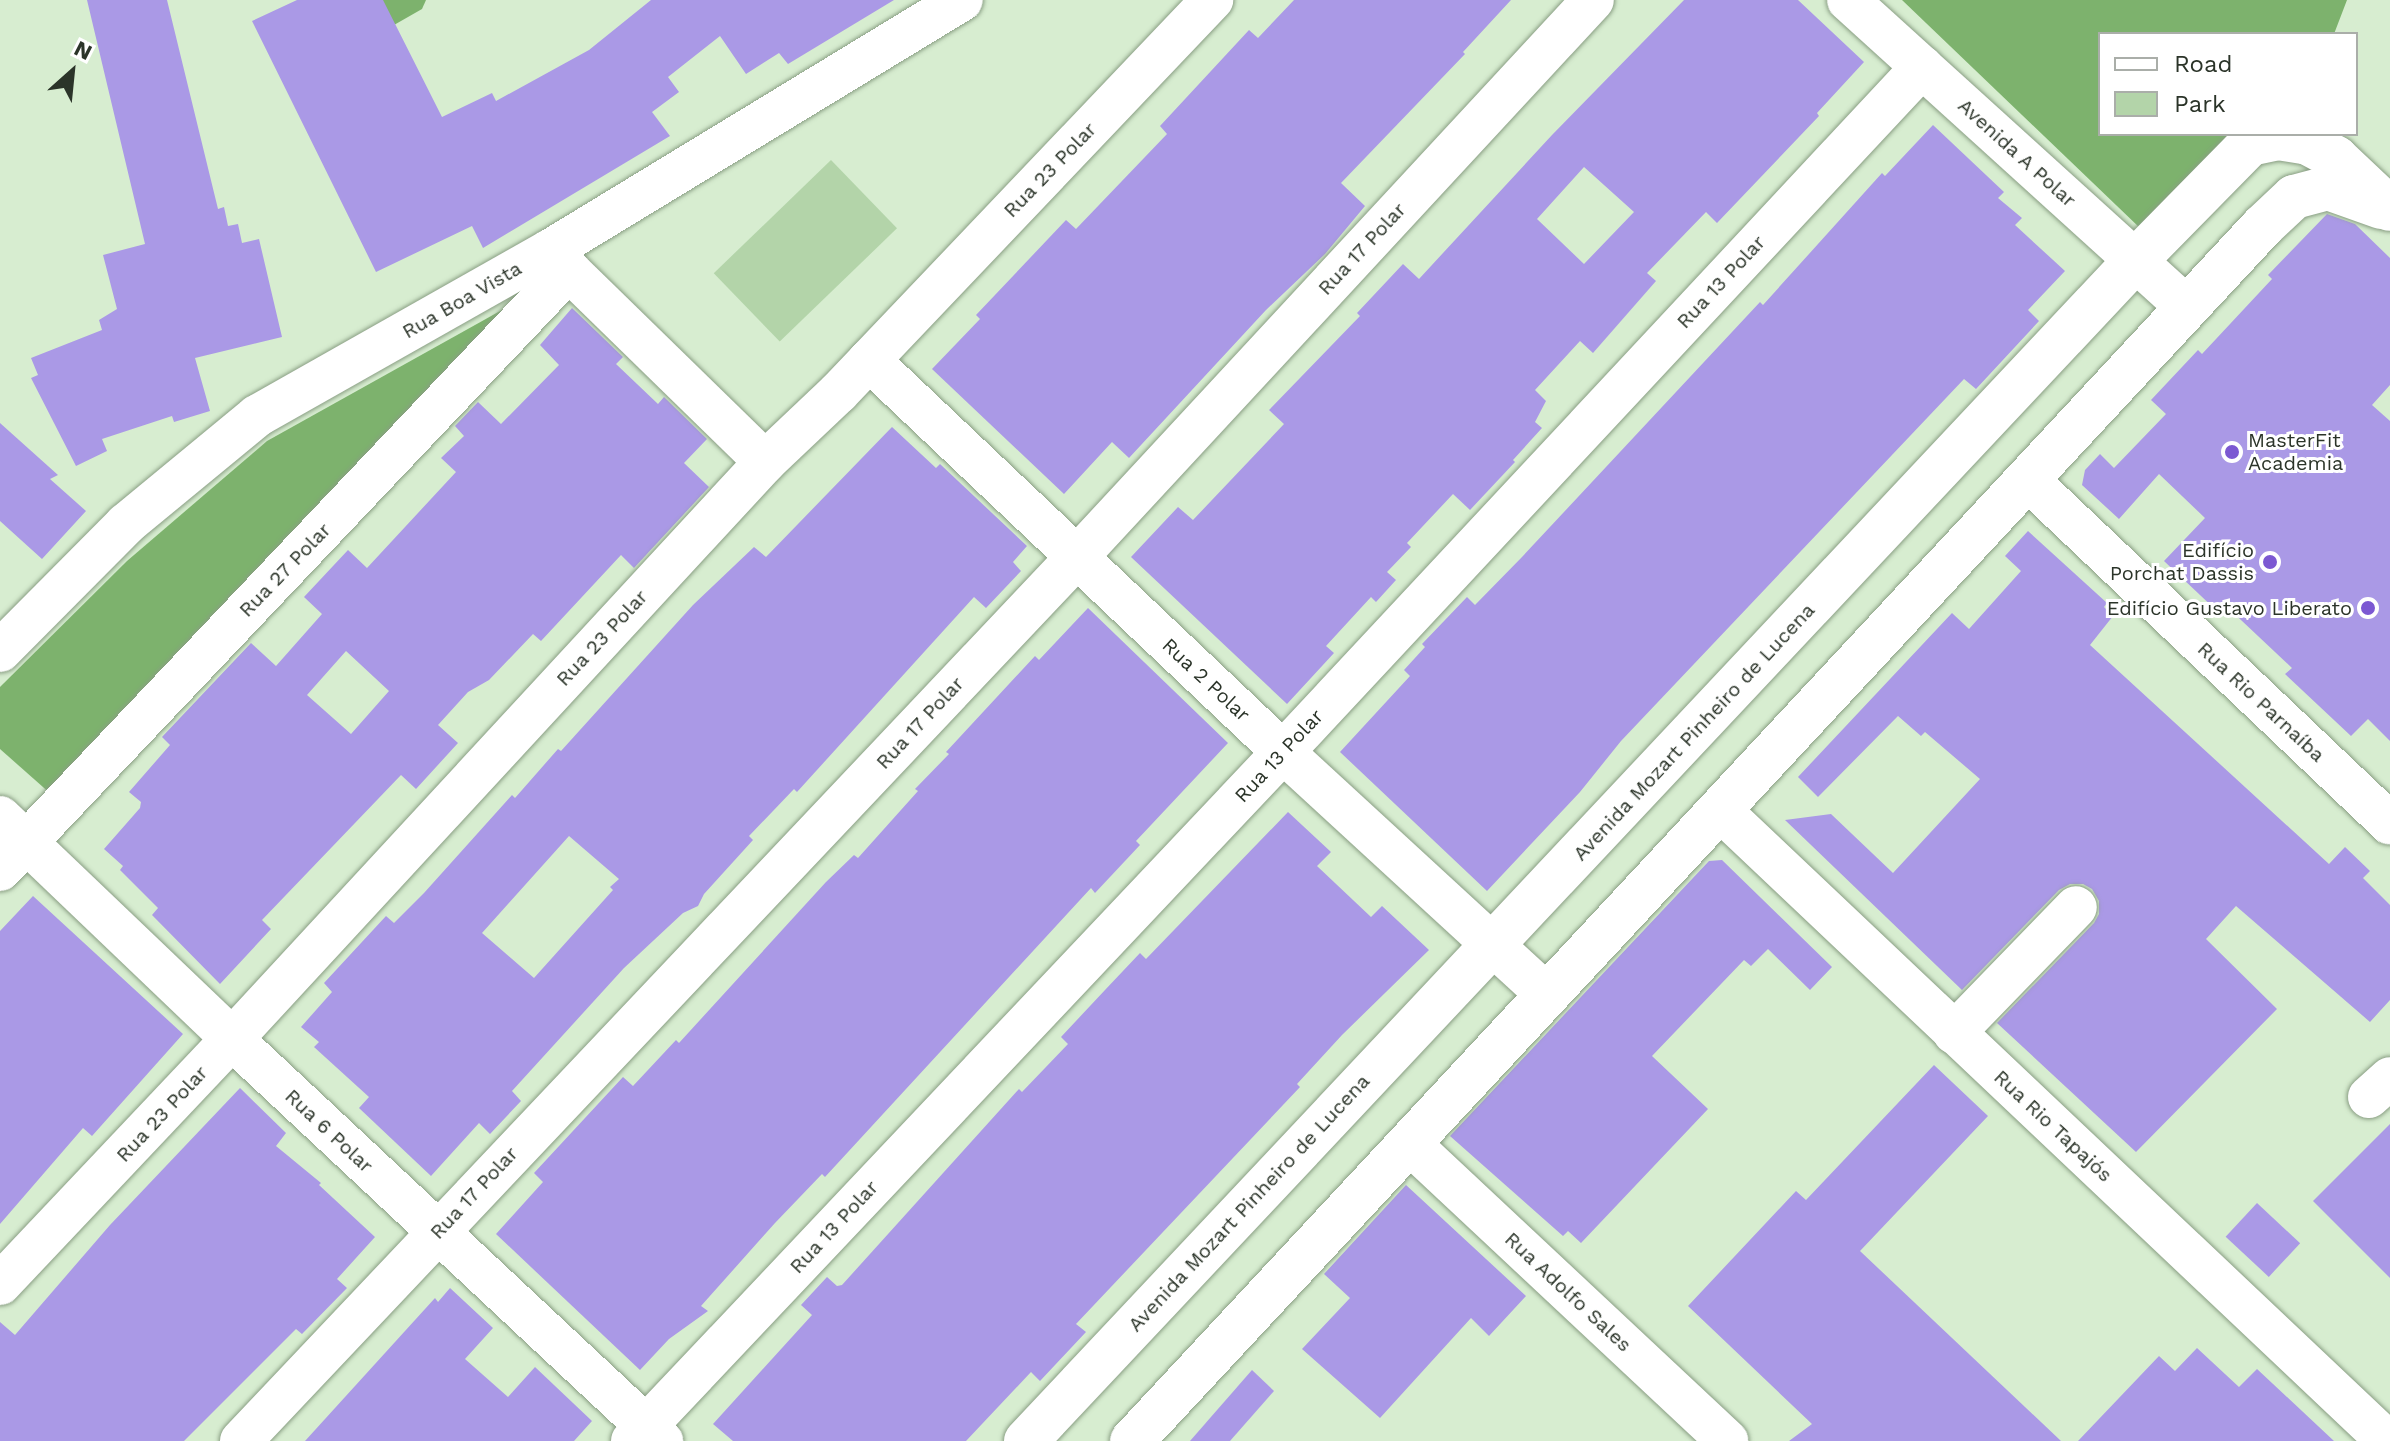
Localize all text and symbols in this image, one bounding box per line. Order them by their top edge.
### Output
north arrow [32,32,112,112]
legend [2098,32,2358,136]
text: N [70,35,96,65]
text: Road [2174,50,2233,78]
text: Park [2174,90,2226,118]
street label: Avenida A Polar [1952,93,2082,213]
street label: Rua 23 Polar [999,117,1101,223]
street label: Rua 17 Polar [1313,197,1411,301]
street label: Rua 13 Polar [1671,230,1771,334]
street label: Rua Boa Vista [397,256,527,344]
place label: MasterFit Academia [2248,428,2343,475]
marker: MasterFit Academia [2223,443,2241,461]
street label: Rua 27 Polar [234,518,336,622]
place label: Edifício Porchat Dassis [2110,538,2254,585]
marker: Edifício Porchat Dassis [2261,553,2279,571]
street label: Rua 23 Polar [551,585,653,691]
place label: Edifício Gustavo Liberato [2107,596,2352,620]
street label: Avenida Mozart Pinheiro de Lucena [1568,598,1820,866]
marker: Edifício Gustavo Liberato [2359,599,2377,617]
street label: Rua 2 Polar [1157,633,1255,727]
street label: Rua Rio Parnaíba [2192,637,2330,767]
street label: Rua 17 Polar [871,671,969,775]
street label: Rua 13 Polar [1229,704,1329,808]
street label: Rua 23 Polar [111,1061,213,1167]
street label: Rua Rio Tapajós [1989,1065,2117,1187]
street label: Avenida Mozart Pinheiro de Lucena [1123,1069,1375,1337]
street label: Rua 6 Polar [280,1084,378,1178]
street label: Rua 17 Polar [425,1141,523,1245]
street label: Rua 13 Polar [784,1175,884,1279]
street label: Rua Adolfo Sales [1499,1227,1637,1357]

